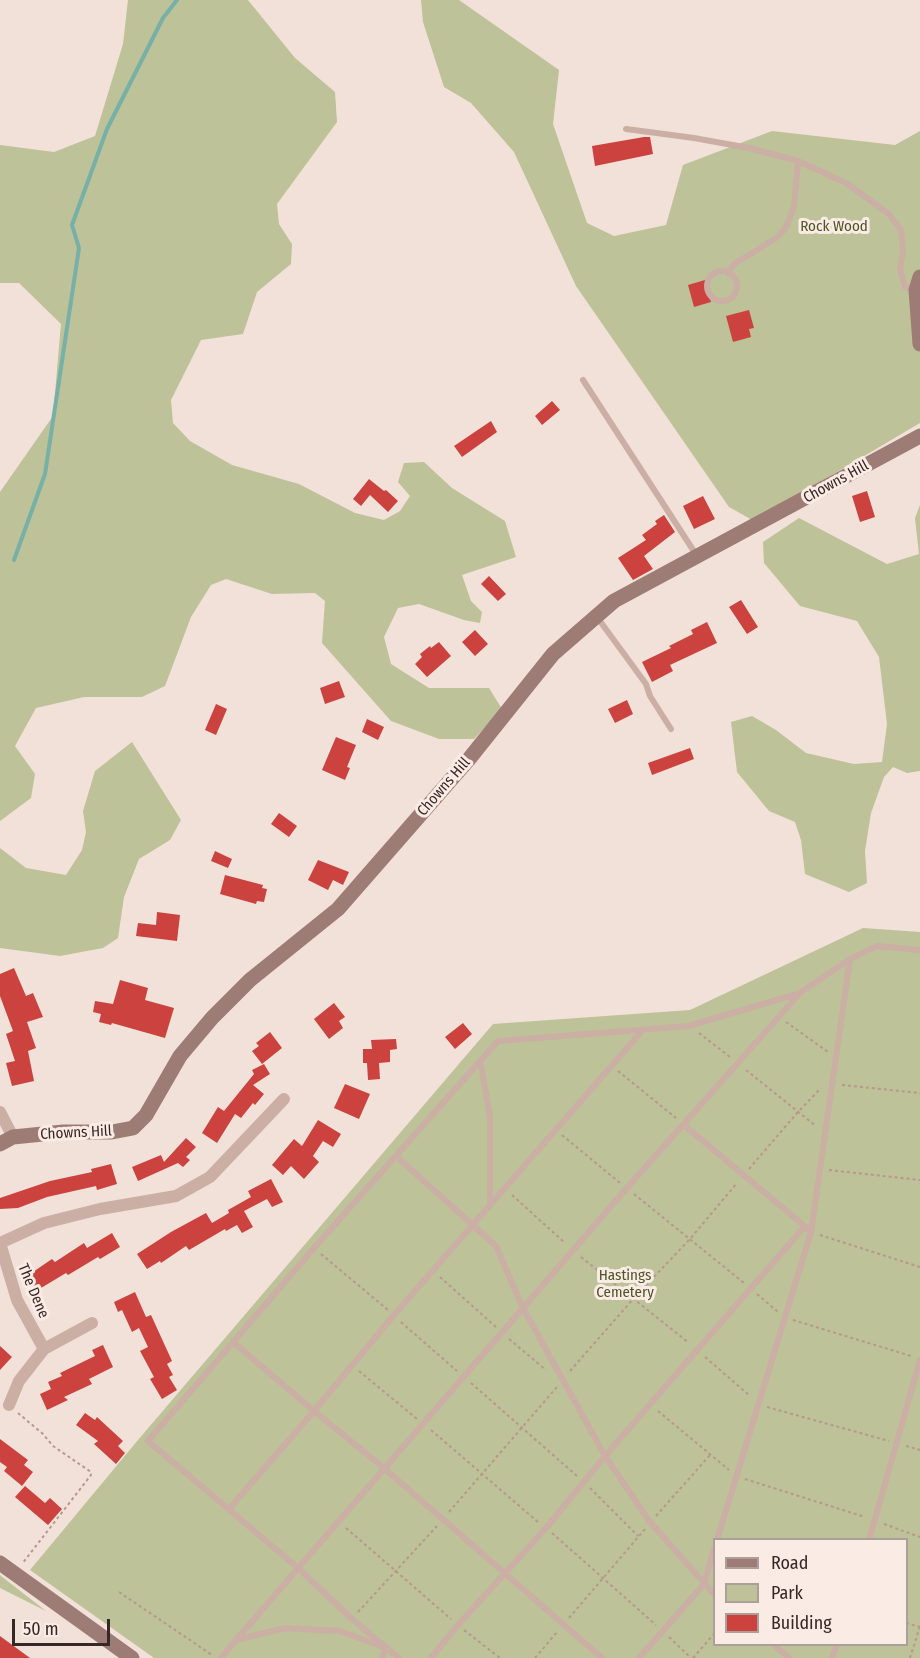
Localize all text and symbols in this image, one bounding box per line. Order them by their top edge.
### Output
park label: Rock Wood [800,218,868,236]
street label: Chowns Hill [800,457,872,507]
street label: Chowns Hill [414,754,474,820]
street label: Chowns Hill [40,1122,112,1144]
street label: The Dene [14,1261,52,1321]
park label: Hastings Cemetery [596,1267,654,1302]
legend [713,1538,908,1646]
text: Road [771,1552,808,1574]
text: Park [771,1582,803,1604]
scale bar [15,1607,112,1645]
text: Building [771,1612,832,1634]
text: 50 m [23,1618,59,1640]

